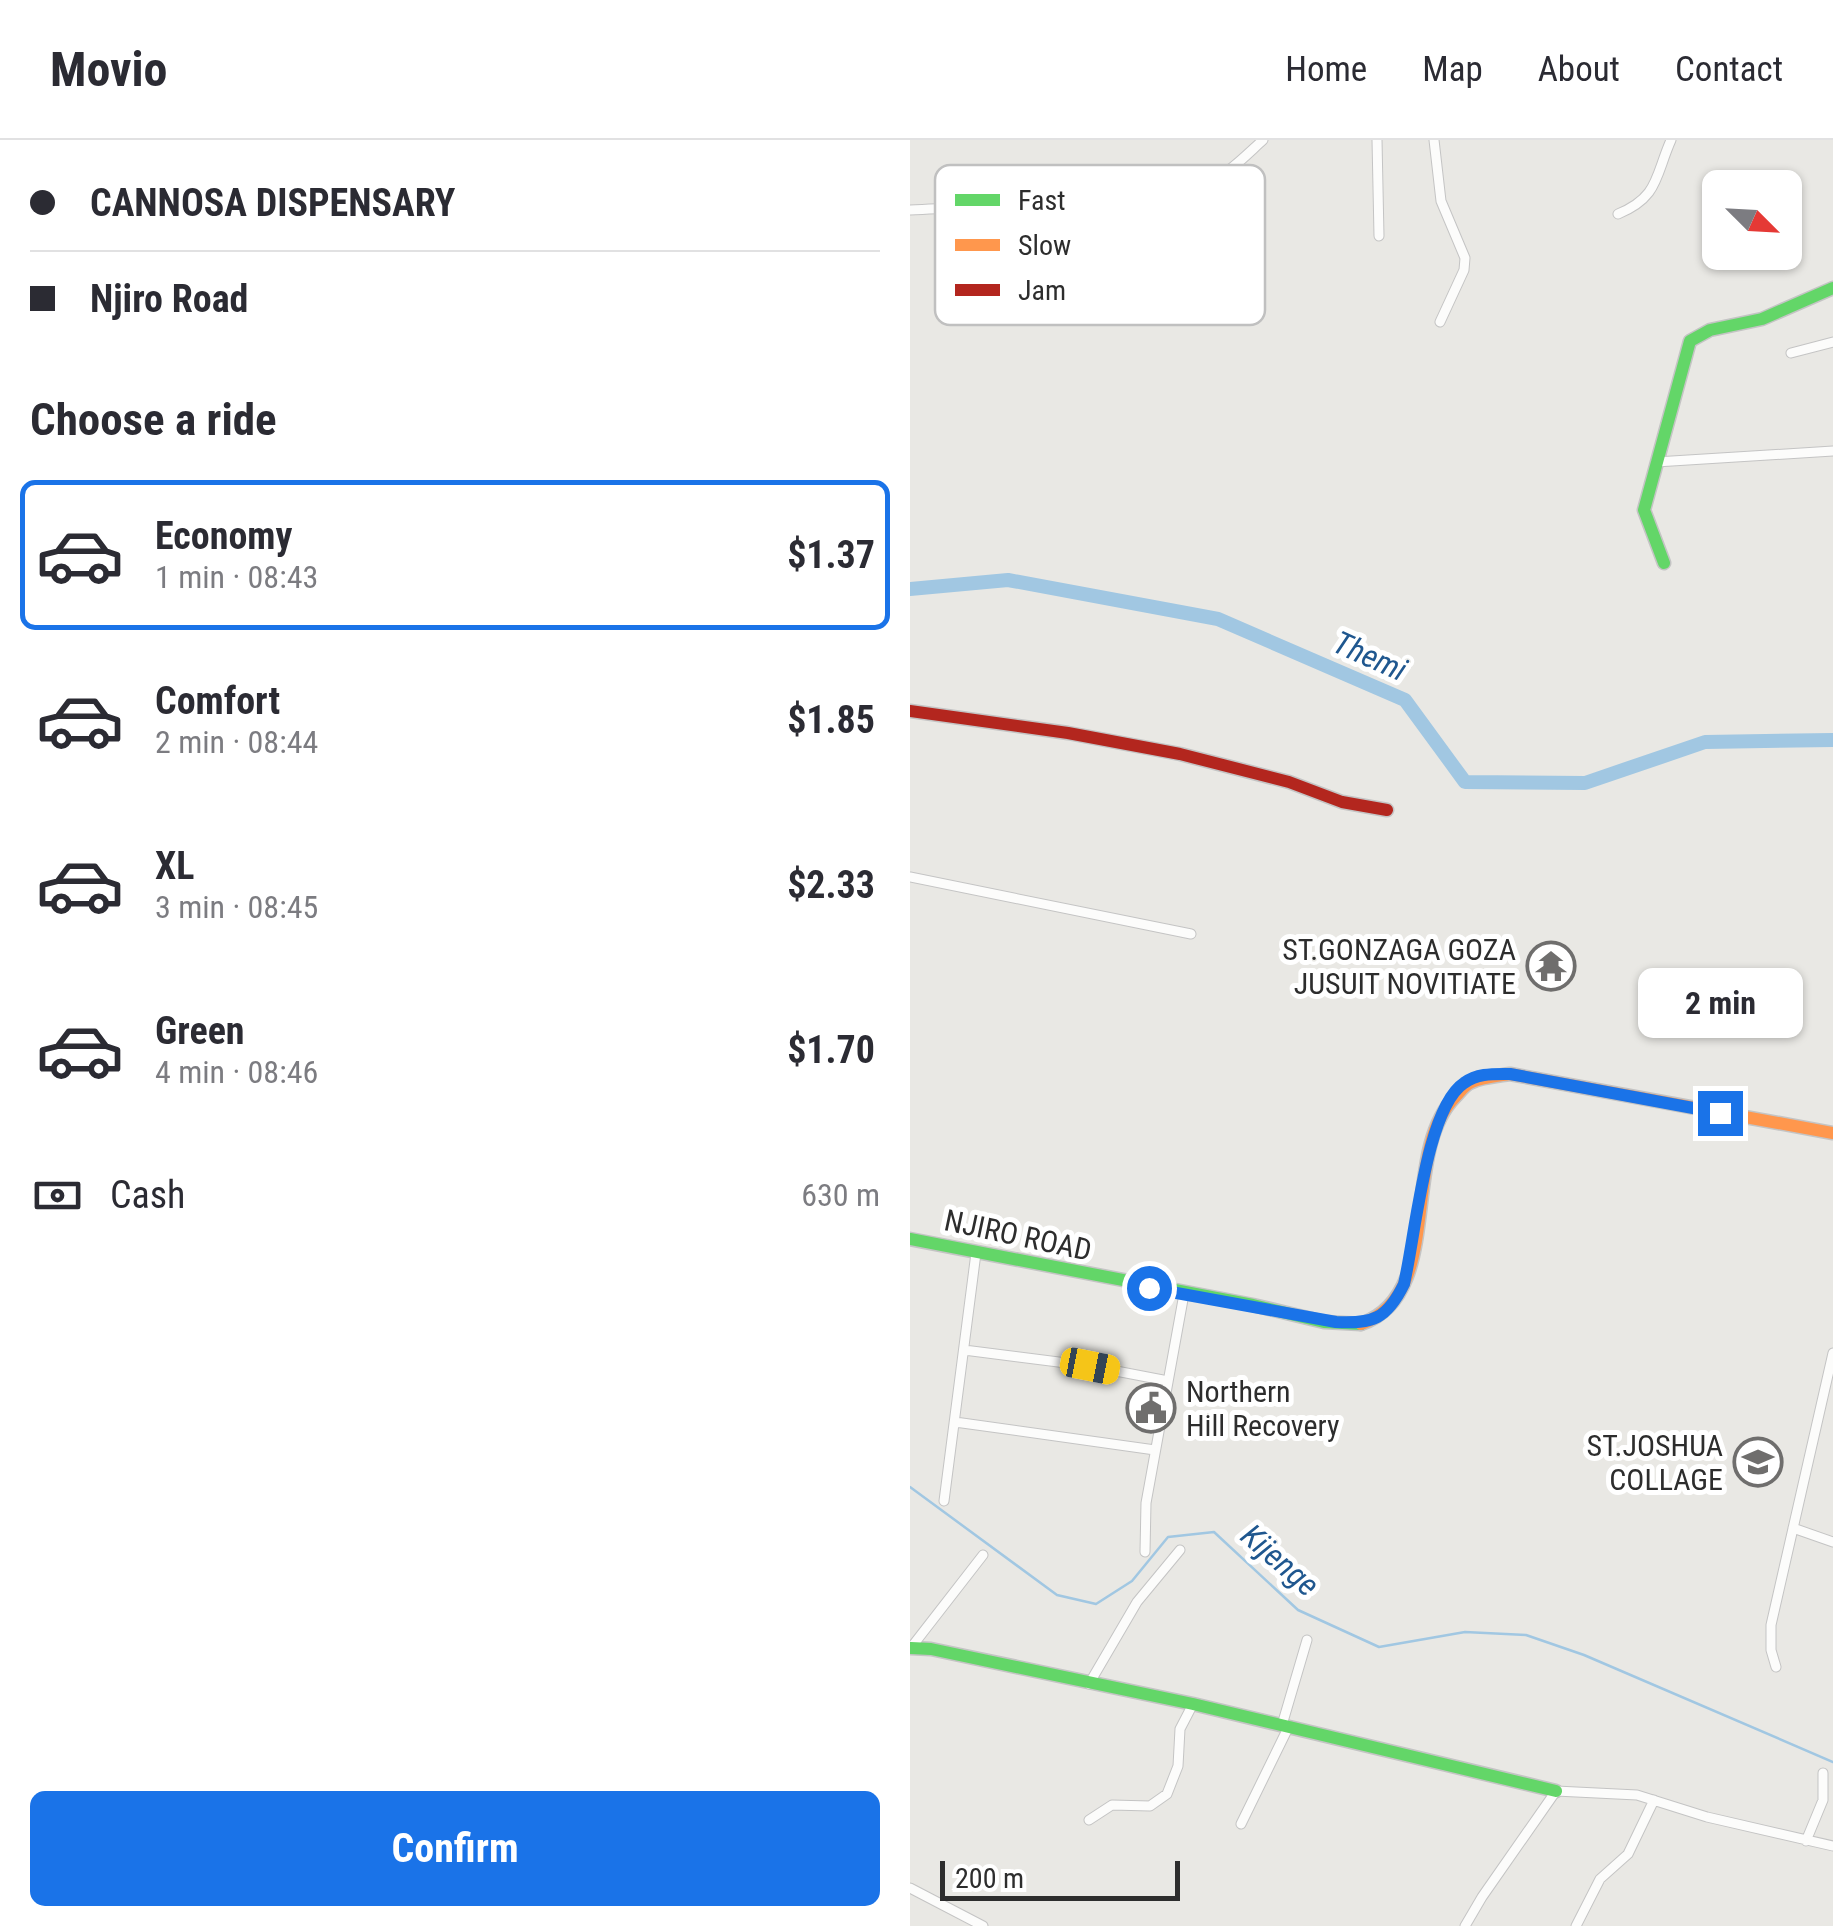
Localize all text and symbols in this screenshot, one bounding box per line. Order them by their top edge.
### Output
text: Movio [50,41,167,98]
text: Home [1285,49,1367,90]
text: Map [1422,49,1483,90]
text: About [1538,49,1620,90]
text: Contact [1675,49,1783,90]
legend [935,165,1265,325]
north arrow [1702,170,1802,270]
map controls [1702,170,1802,270]
text: CANNOSA DISPENSARY [90,181,455,225]
text: Fast [1018,184,1065,217]
text: Slow [1018,229,1071,262]
text: Jam [1018,274,1066,307]
text: Njiro Road [90,277,248,321]
text: Choose a ride [30,393,277,446]
icon: car [35,510,125,600]
text: Economy [155,514,292,558]
text: $1.37 [787,533,875,577]
text: 1 min · 08:43 [155,558,318,596]
water label: Themi [1327,623,1413,689]
icon: car [35,675,125,765]
text: Comfort [155,679,280,723]
text: $1.85 [787,698,875,742]
text: 2 min · 08:44 [155,723,318,761]
icon: car [35,840,125,930]
text: XL [155,844,194,888]
text: $2.33 [787,863,875,907]
text: 3 min · 08:45 [155,888,318,926]
place label: ST.GONZAGA GOZA JUSUIT NOVITIATE [1282,932,1516,1001]
temple icon: ST.GONZAGA GOZA JUSUIT NOVITIATE [1525,940,1577,992]
callout: 2 min [1638,968,1802,1038]
text: 2 min [1685,984,1756,1022]
icon: car [35,1005,125,1095]
text: Green [155,1009,245,1053]
text: $1.70 [787,1028,875,1072]
text: 4 min · 08:46 [155,1053,318,1091]
route end [1698,1091,1743,1136]
icon: cash [30,1168,85,1223]
text: Cash [110,1173,185,1217]
text: 630 m [801,1176,880,1214]
street label: NJIRO ROAD [941,1202,1095,1268]
route start [1127,1266,1172,1311]
car [1058,1346,1122,1386]
place label: Northern Hill Recovery [1186,1374,1339,1443]
public building icon: Northern Hill Recovery [1125,1382,1177,1434]
place label: ST.JOSHUA COLLAGE [1587,1428,1723,1497]
school or university icon: ST.JOSHUA COLLAGE [1732,1436,1784,1488]
water label: Kijenge [1233,1516,1327,1604]
button: Confirm [30,1791,880,1906]
scale bar [940,1856,1180,1900]
text: 200 m [955,1862,1024,1895]

